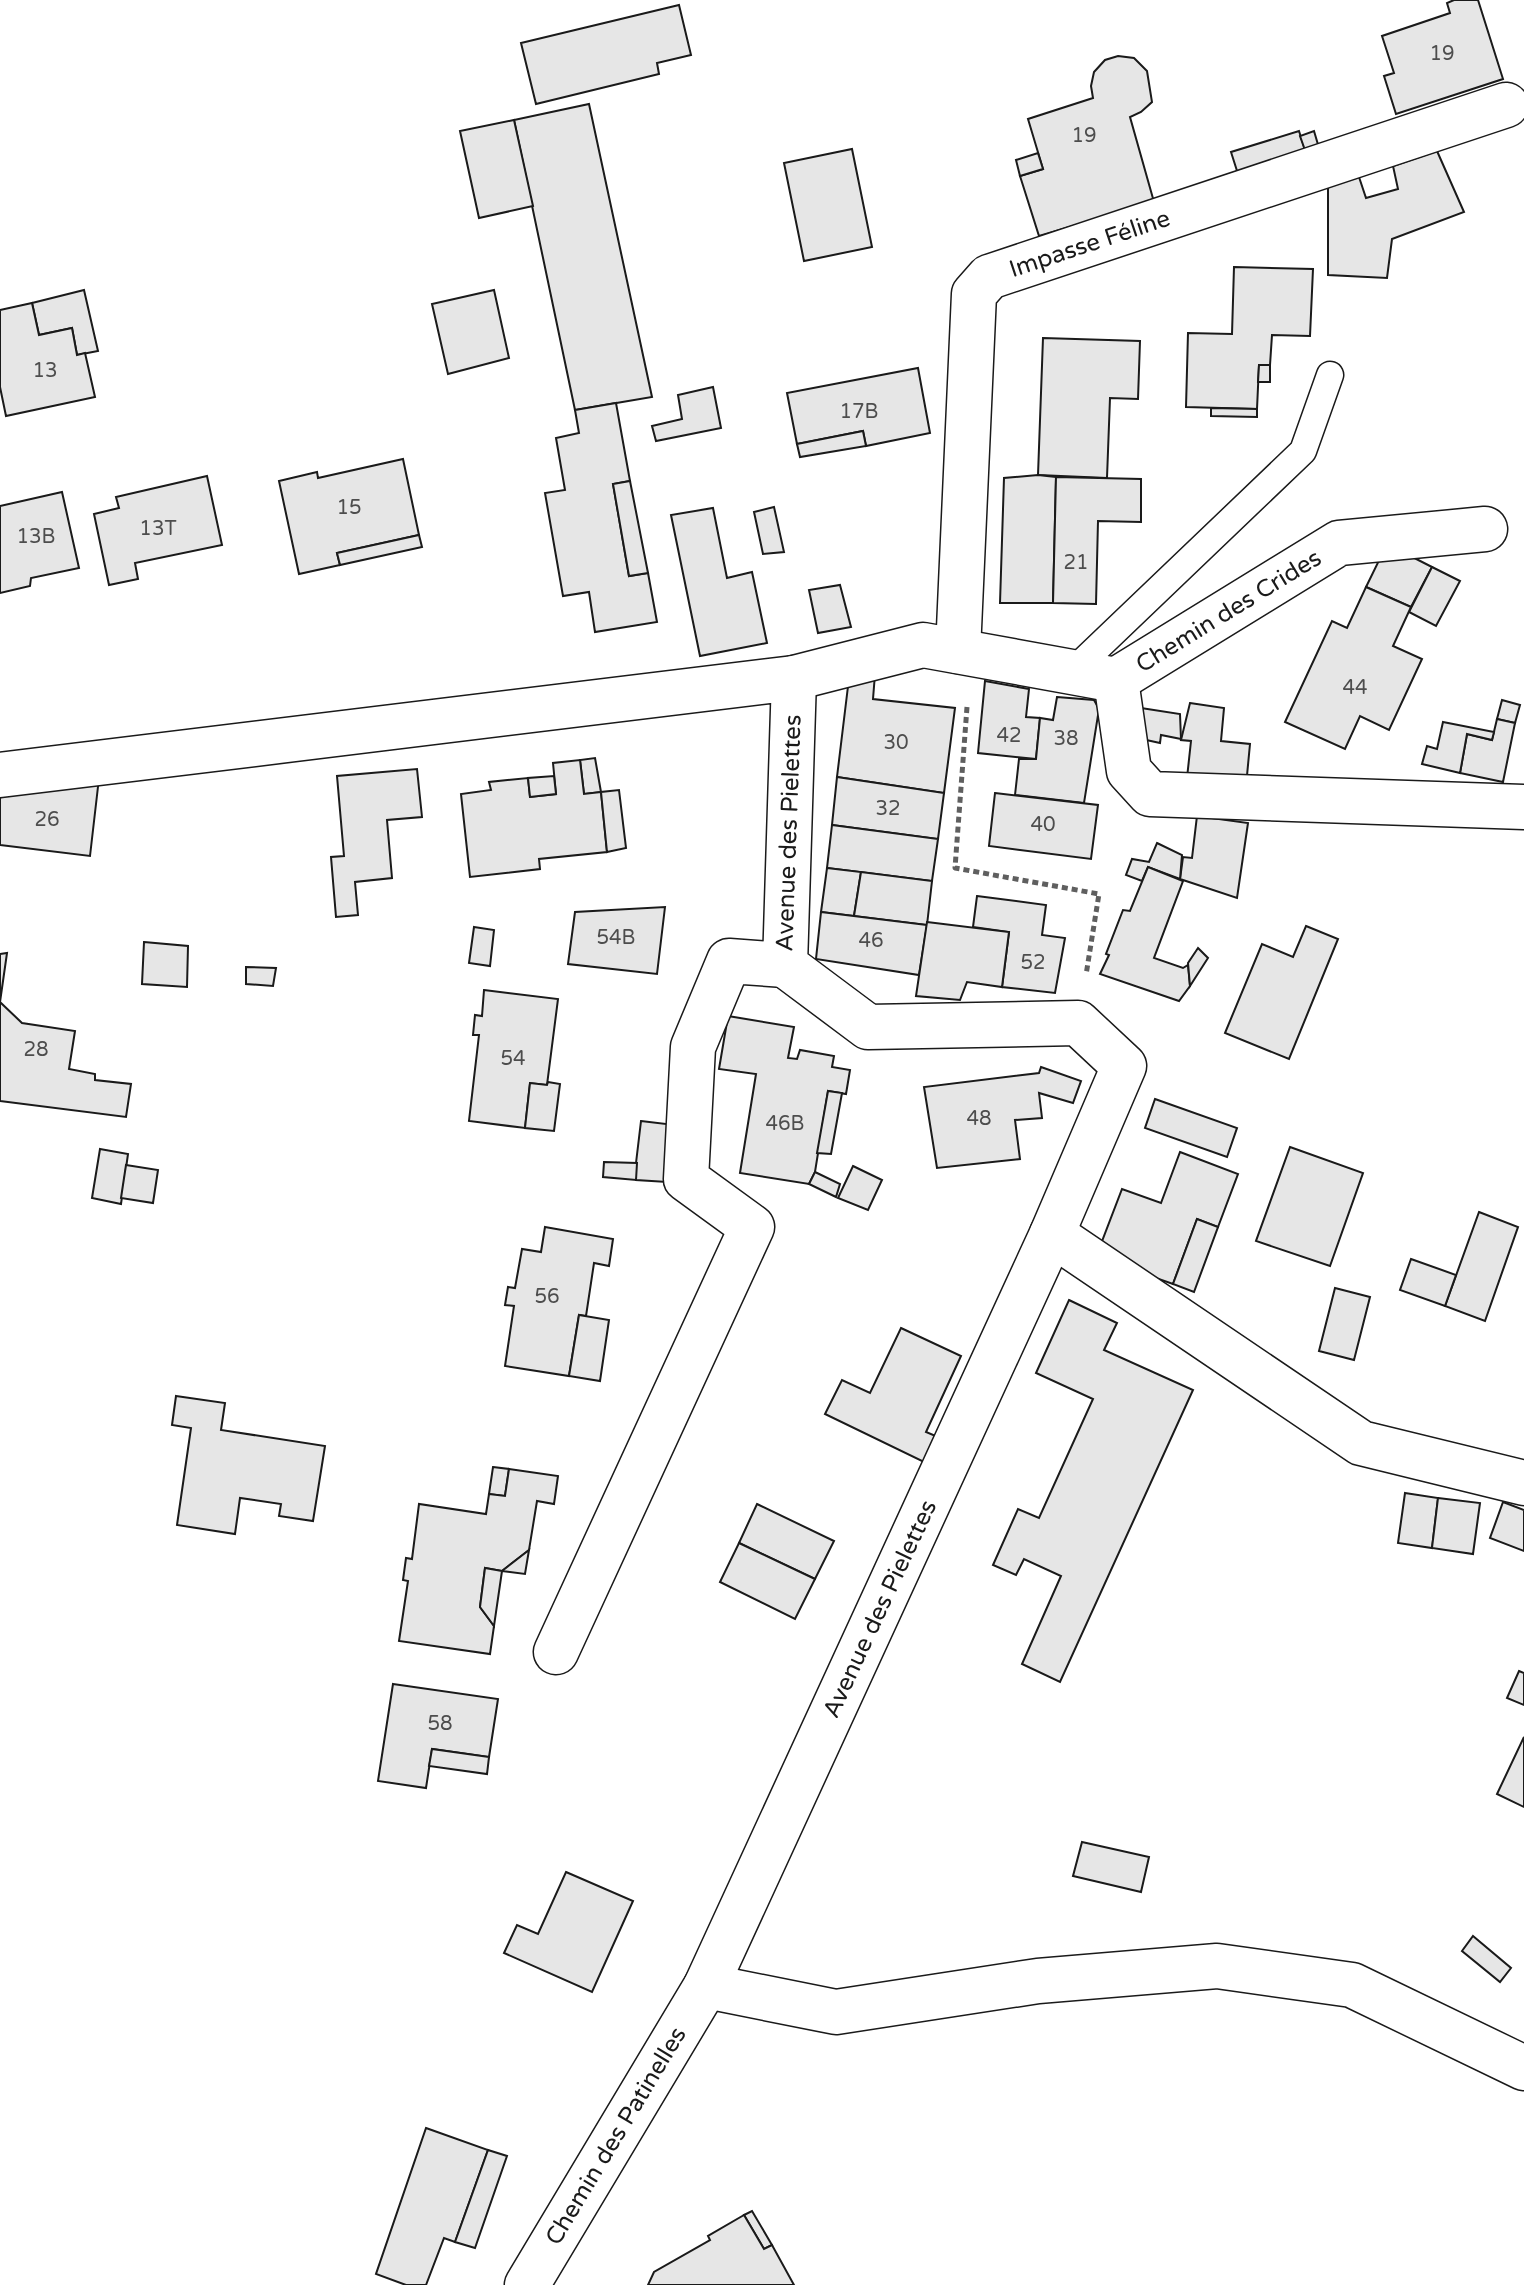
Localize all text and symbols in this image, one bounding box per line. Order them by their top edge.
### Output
house number: 19 [1429,42,1455,66]
house number: 19 [1071,124,1097,148]
street label: Impasse Féline [1005,203,1174,284]
house number: 13 [32,359,58,383]
house number: 17B [840,400,878,424]
house number: 15 [336,496,362,520]
house number: 13T [139,517,177,541]
house number: 13B [17,525,55,549]
street label: Chemin des Crides [1130,543,1327,679]
house number: 21 [1063,551,1089,575]
house number: 44 [1342,676,1368,700]
street label: Avenue des Pielettes [770,714,808,952]
house number: 42 [996,724,1022,748]
house number: 38 [1053,727,1079,751]
house number: 30 [883,731,909,755]
house number: 32 [875,797,901,821]
house number: 26 [34,808,60,832]
house number: 40 [1030,813,1056,837]
house number: 54B [597,926,635,950]
house number: 46 [858,929,884,953]
house number: 52 [1020,951,1046,975]
house number: 28 [23,1038,49,1062]
house number: 54 [500,1047,526,1071]
house number: 48 [966,1107,992,1131]
house number: 46B [766,1112,804,1136]
house number: 56 [534,1285,560,1309]
street label: Avenue des Pielettes [817,1495,943,1723]
house number: 58 [427,1712,453,1736]
street label: Chemin des Patinelles [539,2022,693,2250]

